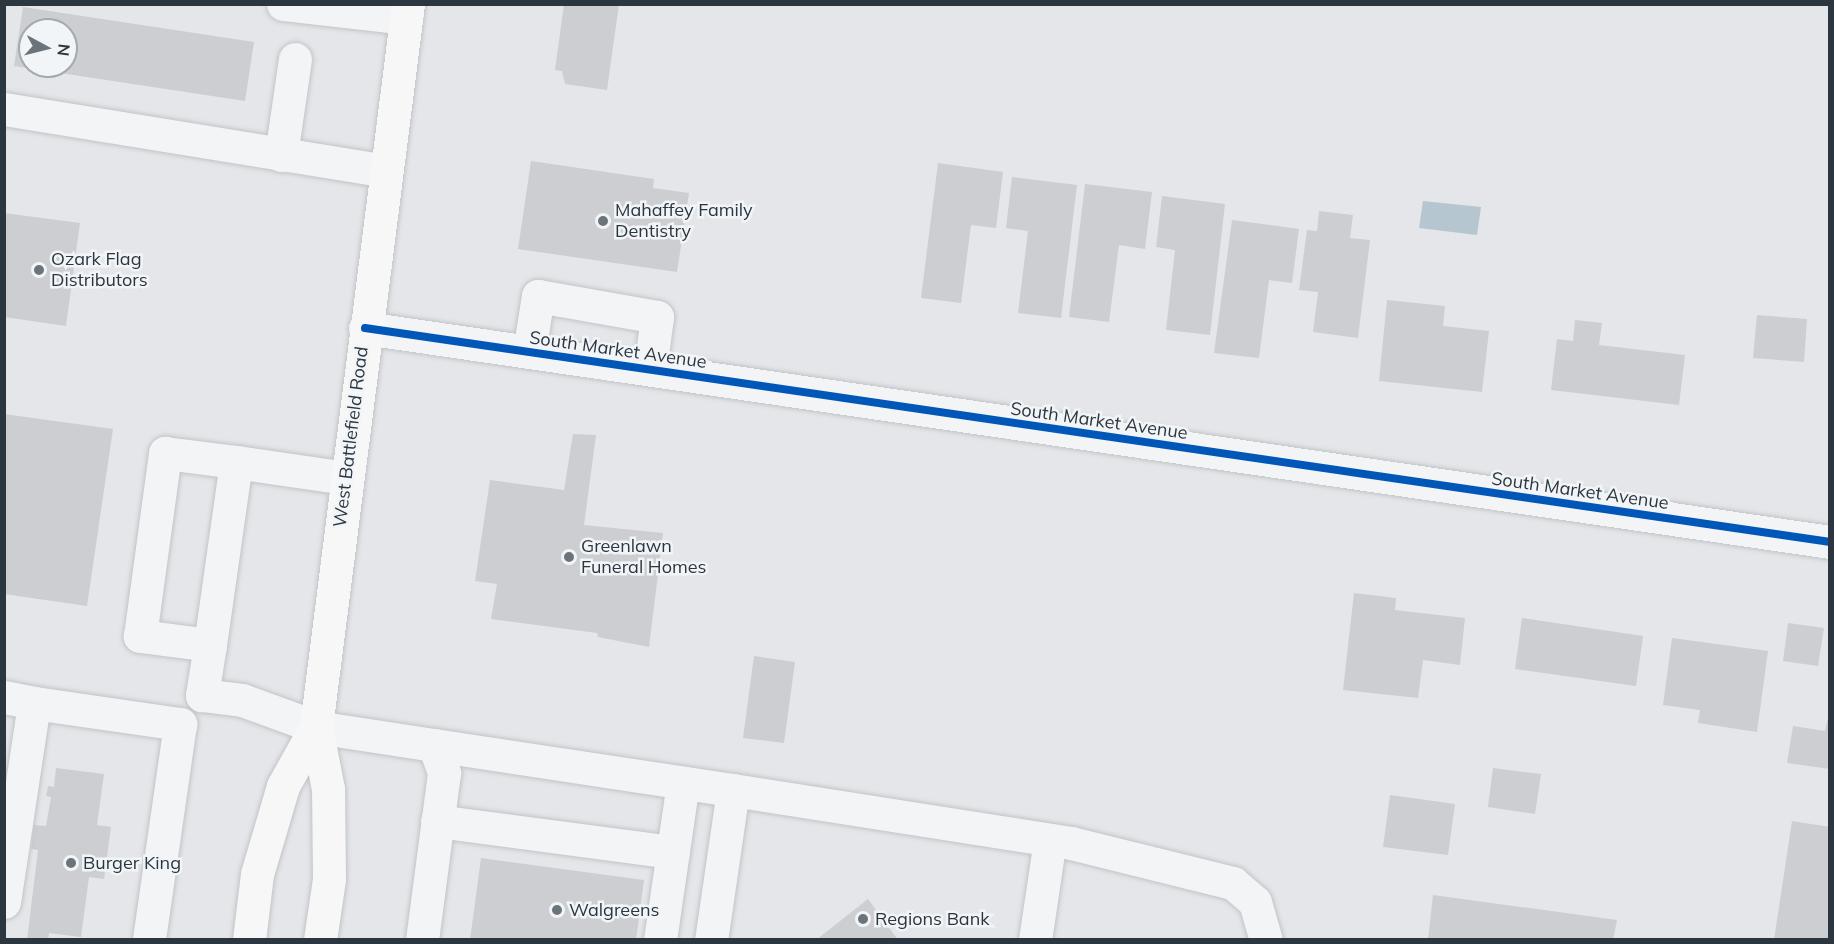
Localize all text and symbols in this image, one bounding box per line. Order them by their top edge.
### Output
north arrow [18,18,78,78]
text: N [53,43,75,57]
place label: Mahaffey Family Dentistry [615,200,753,242]
marker: Mahaffey Family Dentistry [596,214,610,228]
place label: Ozark Flag Distributors [51,249,148,292]
marker: Ozark Flag Distributors [32,263,46,277]
street label: South Market Avenue [528,327,708,373]
street label: West Battlefield Road [329,345,373,529]
street label: South Market Avenue [1009,398,1189,444]
street label: South Market Avenue [1490,468,1670,514]
place label: Greenlawn Funeral Homes [581,536,706,578]
marker: Greenlawn Funeral Homes [562,550,576,564]
place label: Burger King [83,852,181,874]
marker: Burger King [64,856,78,870]
place label: Walgreens [569,899,659,921]
marker: Walgreens [550,903,564,917]
place label: Regions Bank [875,908,989,930]
marker: Regions Bank [856,912,870,926]

